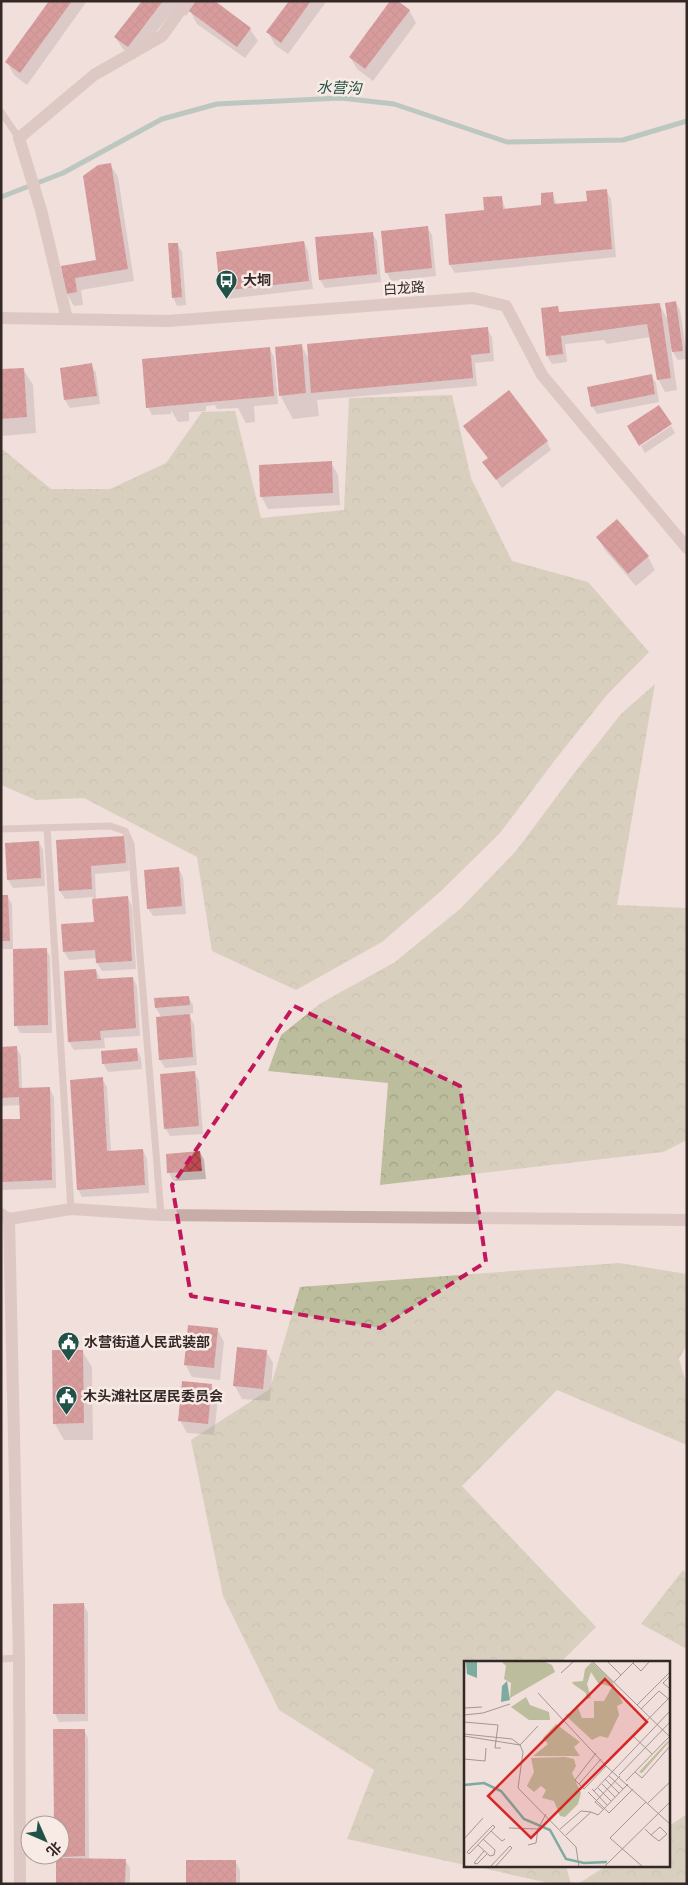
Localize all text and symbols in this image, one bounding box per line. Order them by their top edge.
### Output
water label: 水营沟 [316,79,364,97]
bus stop icon: 大垌 [215,268,239,299]
place label: 大垌 [243,272,271,289]
street label: 白龙路 [382,279,426,298]
public building icon: 水营街道人民武装部 [56,1330,80,1361]
place label: 水营街道人民武装部 [84,1334,210,1351]
public building icon: 木头滩社区居民委员会 [55,1384,79,1415]
place label: 木头滩社区居民委员会 [83,1388,223,1405]
inset map [464,1661,670,1868]
north arrow [20,1815,70,1865]
text: 北 [43,1838,65,1860]

